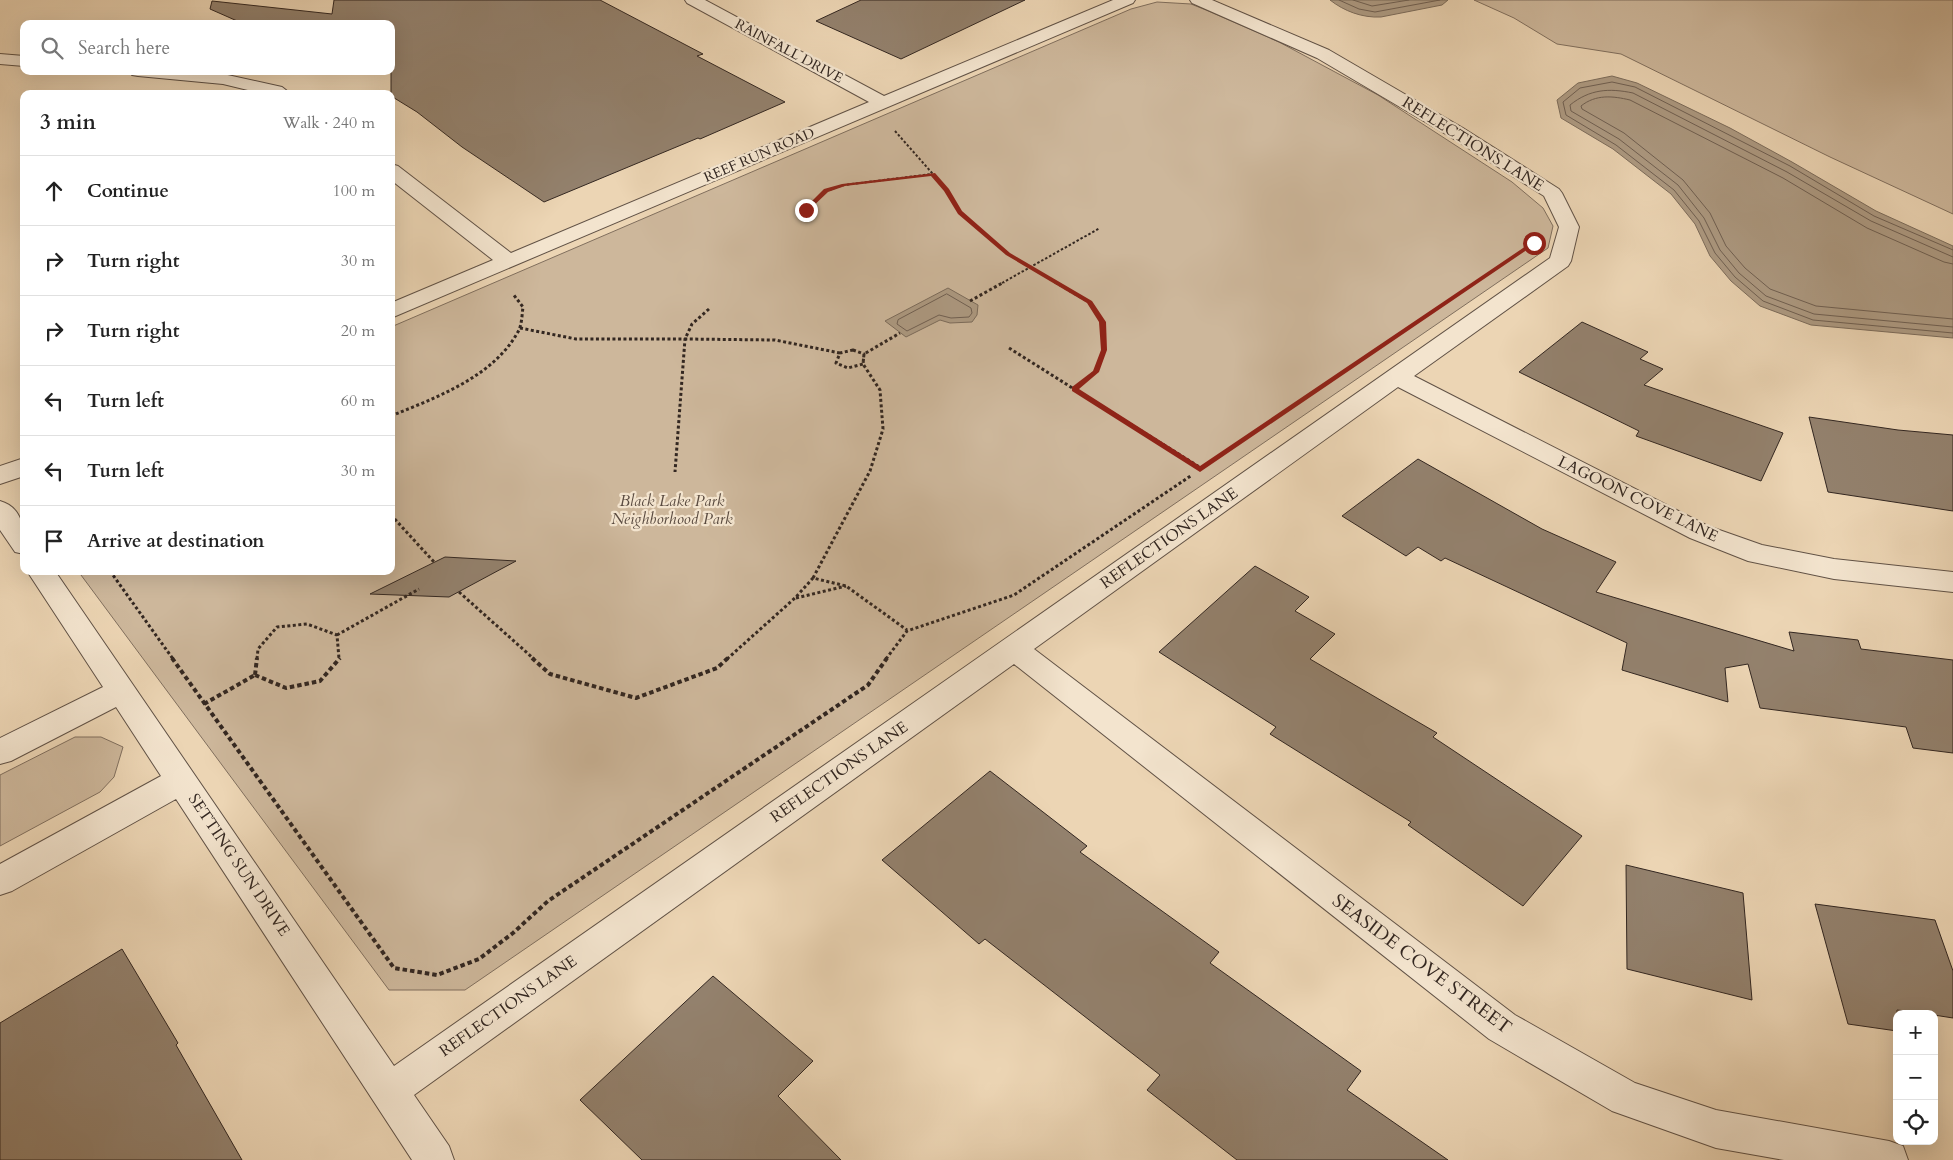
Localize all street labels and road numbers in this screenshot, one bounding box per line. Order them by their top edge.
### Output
street label: RAINFALL DRIVE [732,14,847,88]
street label: REFLECTIONS LANE [1398,91,1548,197]
street label: REEF RUN ROAD [701,123,817,187]
street label: LAGOON COVE LANE [1554,451,1722,547]
street label: REFLECTIONS LANE [1096,482,1242,594]
street label: REFLECTIONS LANE [766,716,912,828]
street label: SETTING SUN DRIVE [183,789,295,941]
street label: SEASIDE COVE STREET [1327,888,1517,1040]
street label: REFLECTIONS LANE [435,950,581,1062]

